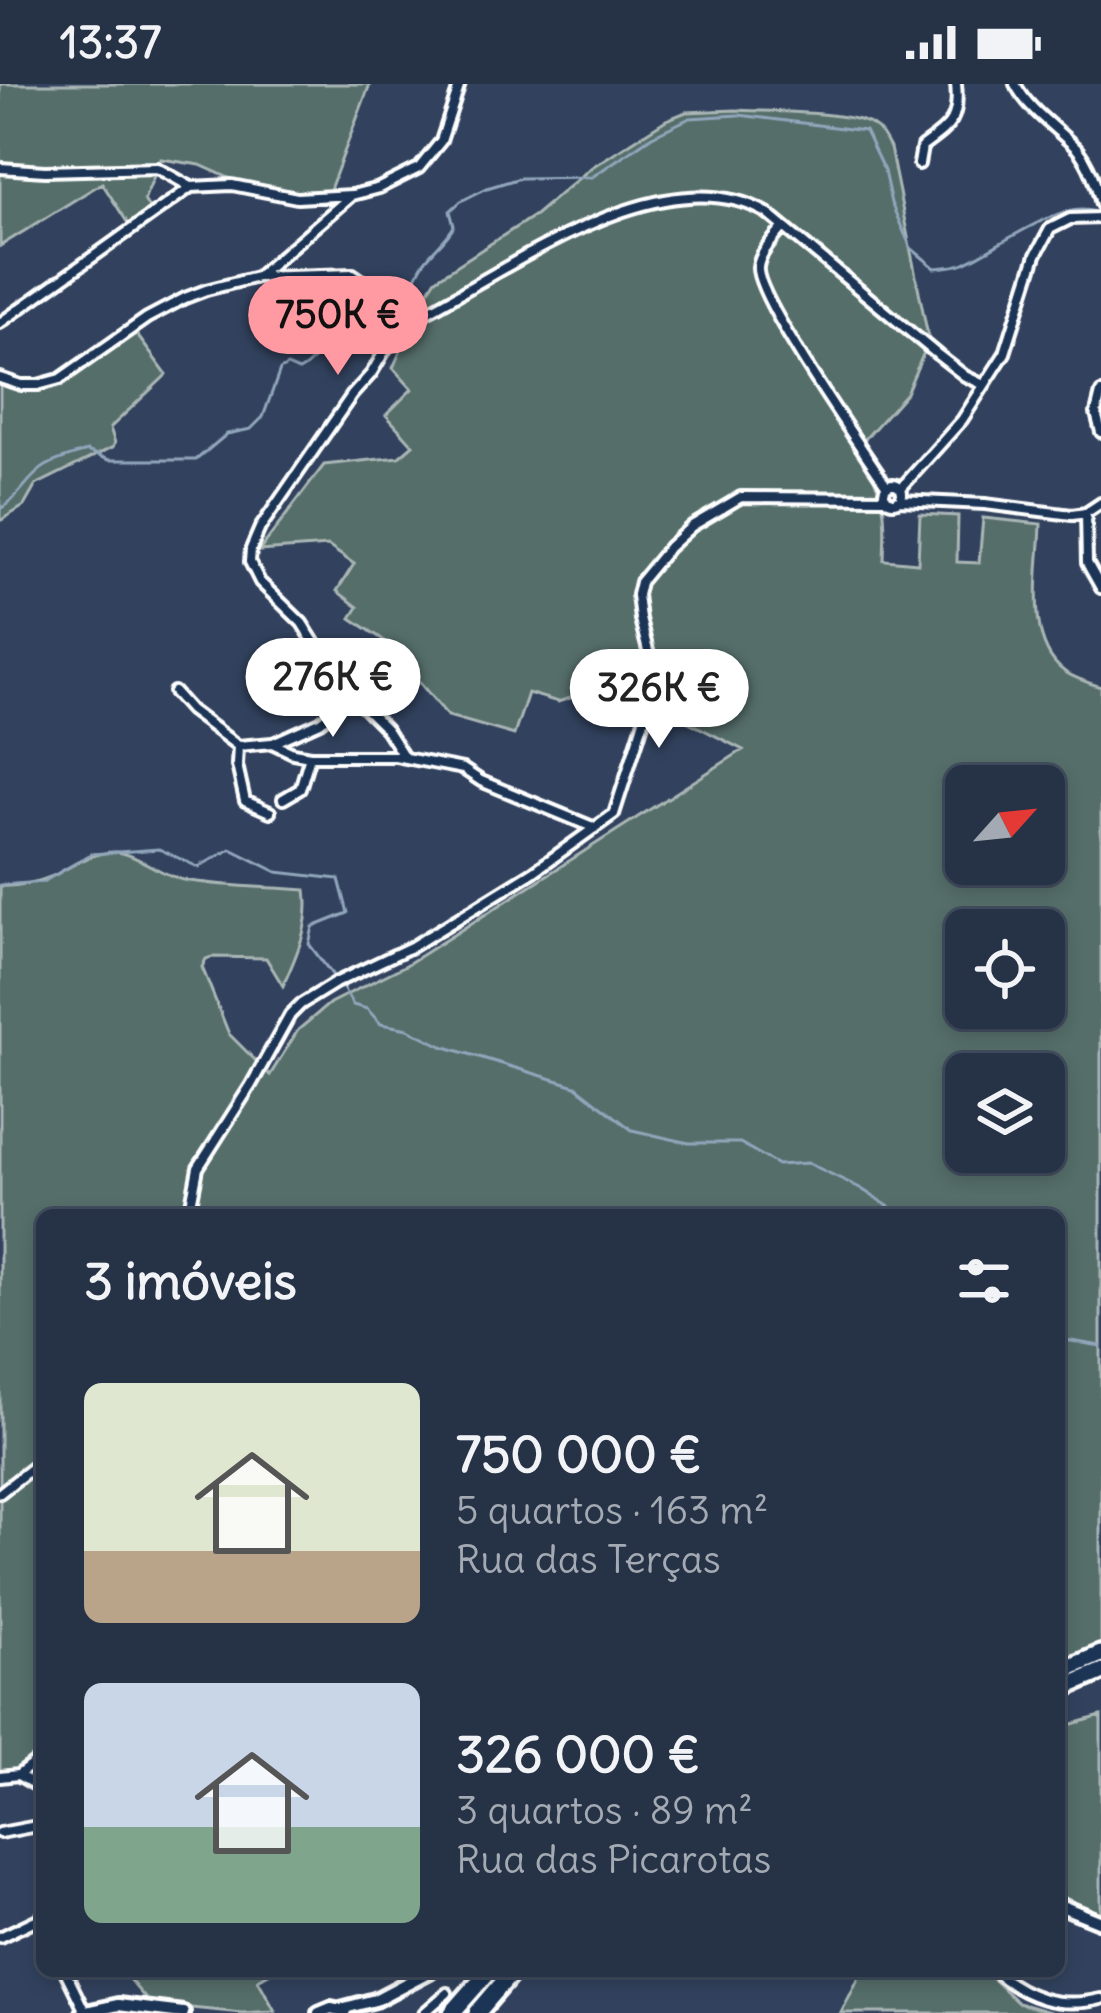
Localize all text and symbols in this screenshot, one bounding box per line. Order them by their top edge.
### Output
text: 13:37 [60,14,161,70]
pin: 750K € [240,276,436,378]
text: 750K € [275,290,401,339]
pin: 276K € [235,638,431,740]
pin: 326K € [561,649,757,751]
text: 276K € [273,652,393,701]
text: 326K € [597,663,721,712]
north arrow [945,765,1065,885]
map controls [945,765,1065,1173]
button: locate [945,909,1065,1029]
button: layers [945,1053,1065,1173]
icon: filters [951,1248,1017,1314]
text: 3 imóveis [84,1249,297,1313]
text: 750 000 € [456,1422,702,1486]
icon: home [180,1431,324,1575]
text: 5 quartos · 163 m² [456,1486,768,1535]
text: Rua das Terças [456,1535,721,1584]
text: 326 000 € [456,1722,700,1786]
icon: home [180,1731,324,1875]
text: 3 quartos · 89 m² [456,1786,753,1835]
text: Rua das Picarotas [456,1835,771,1884]

